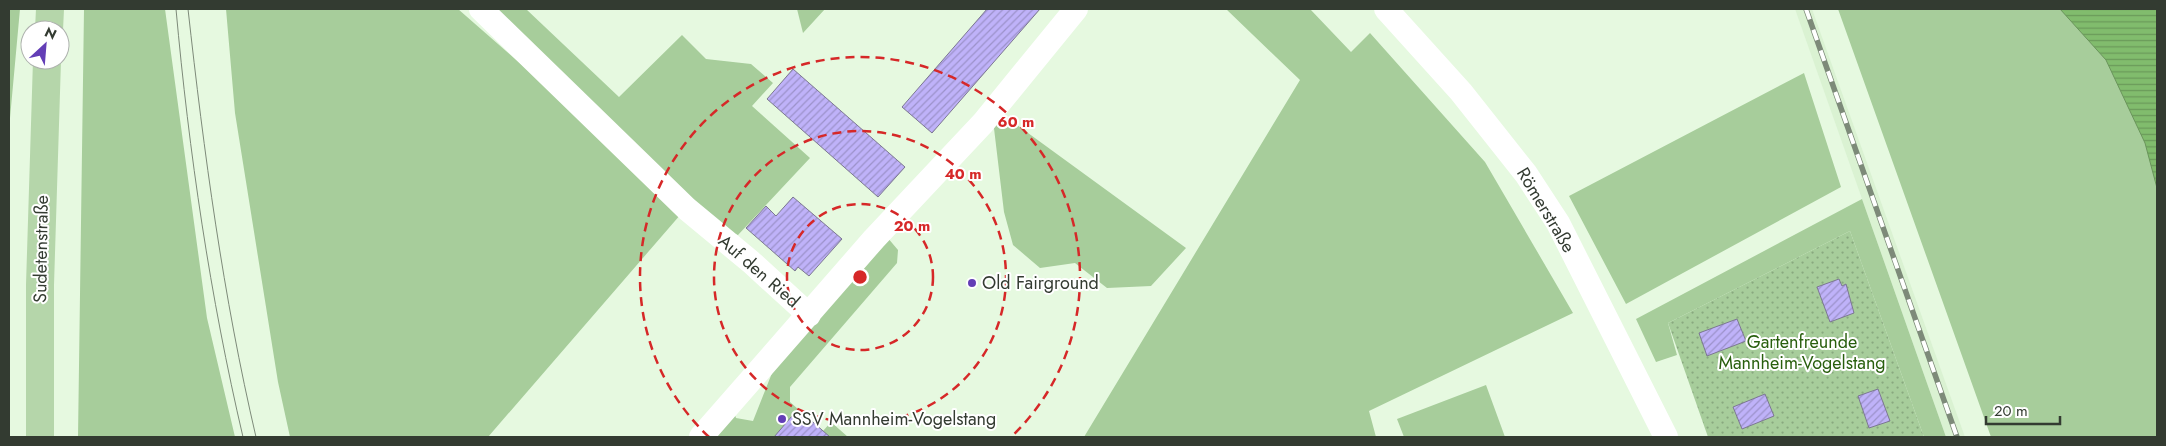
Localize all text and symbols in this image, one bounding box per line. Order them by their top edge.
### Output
north arrow [20,20,70,70]
text: N [41,22,60,45]
text: 60 m [998,111,1034,133]
street label: Römerstraße [1510,162,1582,258]
text: 40 m [944,163,982,185]
street label: Sudetenstraße [27,195,55,303]
text: 20 m [894,215,930,237]
street label: Auf den Ried [713,228,805,314]
centre of rings [851,268,869,286]
place label: Old Fairground [982,270,1099,296]
marker: Old Fairground [966,277,978,289]
park label: Gartenfreunde Mannheim-Vogelstang [1718,329,1886,376]
scale bar [1986,394,2060,426]
text: 20 m [1994,400,2028,422]
place label: SSV Mannheim-Vogelstang [792,406,996,432]
marker: SSV Mannheim-Vogelstang [776,413,788,425]

